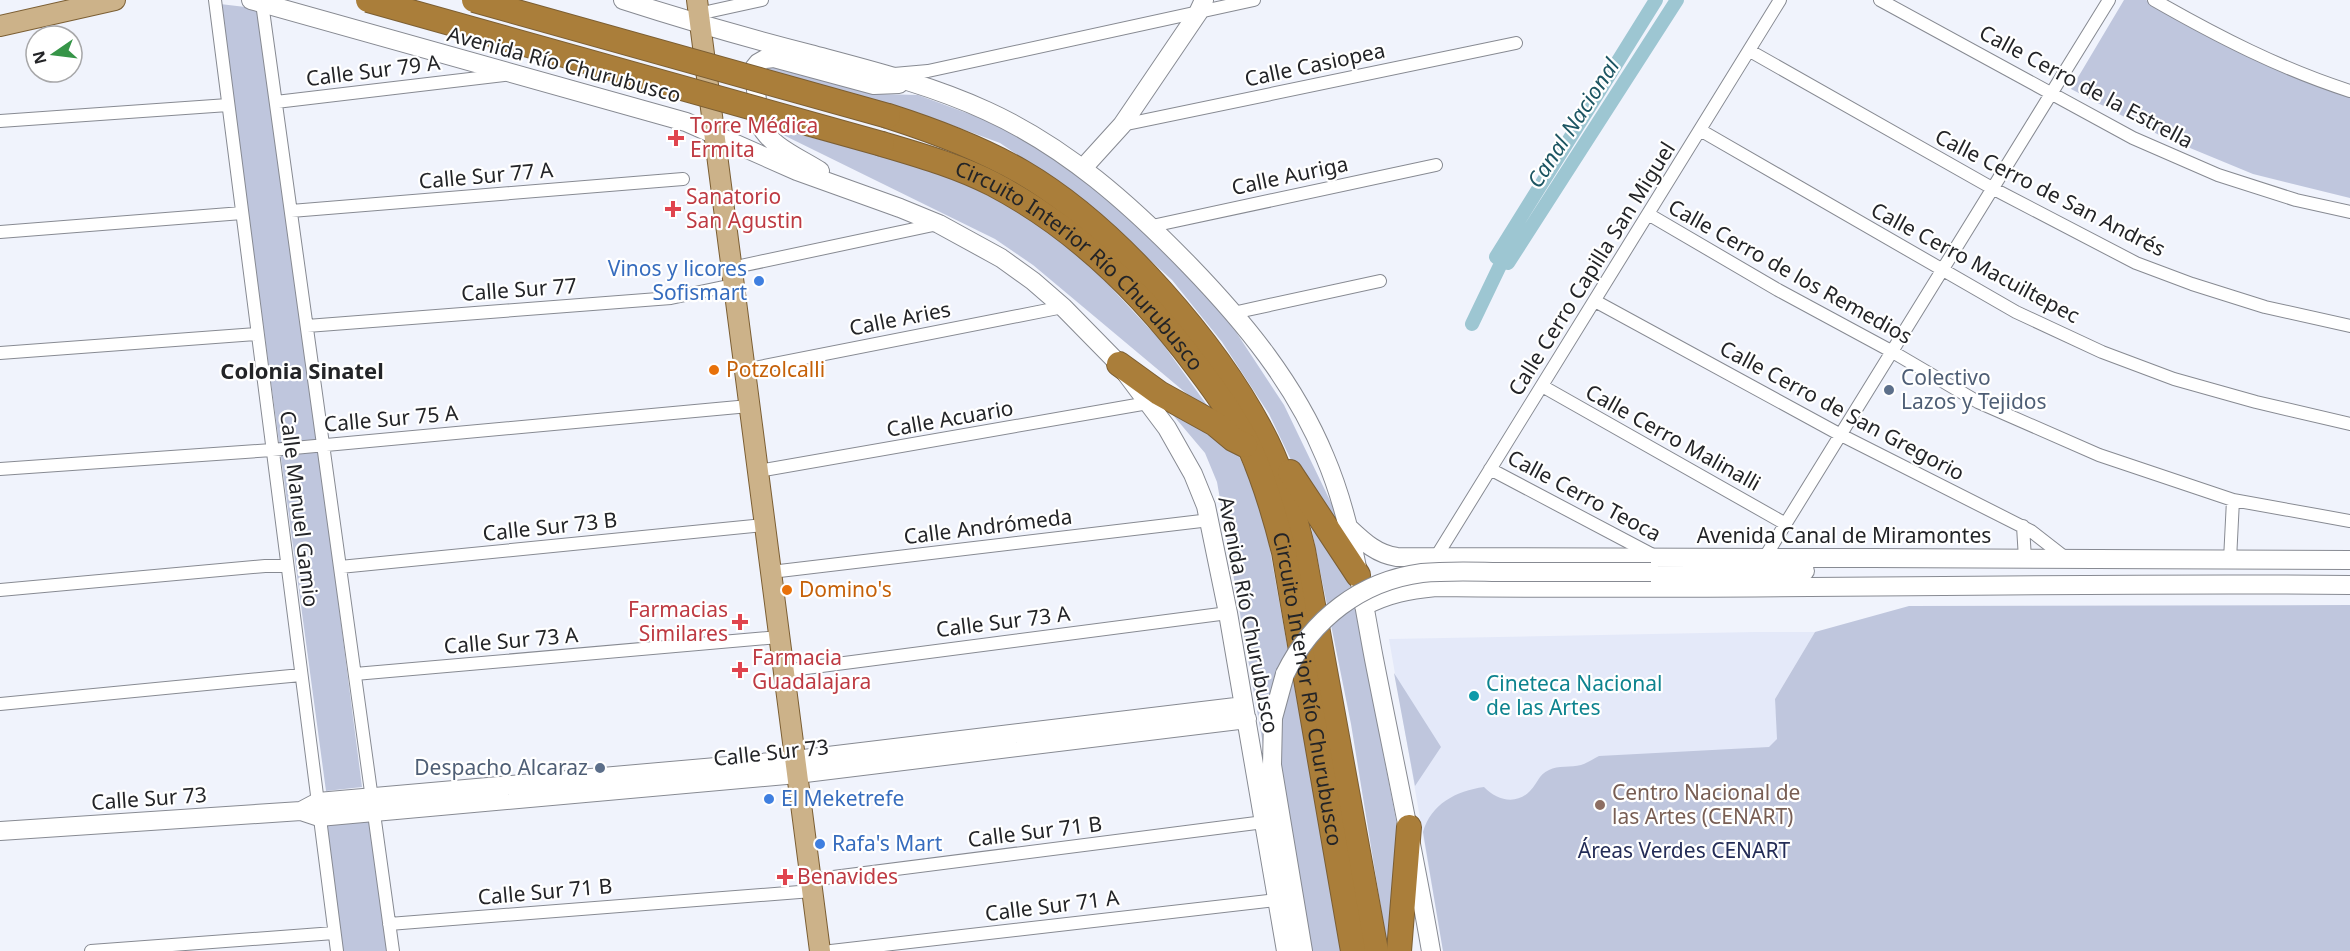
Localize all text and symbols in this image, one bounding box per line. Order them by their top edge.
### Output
street label: Calle Cerro de la Estrella [1975,18,2198,154]
street label: Avenida Río Churubusco [444,19,684,109]
north arrow [24,24,84,84]
street label: Calle Casiopea [1242,35,1388,93]
street label: Calle Sur 79 A [304,48,442,92]
text: N [27,49,52,67]
water label: Canal Nacional [1519,51,1626,193]
place label: Torre Médica Ermita [690,111,818,163]
street label: Calle Cerro de San Andrés [1931,122,2170,262]
marker: Torre Médica Ermita [667,129,685,147]
street label: Calle Cerro Capilla San Miguel [1501,136,1681,401]
street label: Calle Auriga [1229,149,1351,201]
street label: Circuito Interior Río Churubusco [951,154,1210,376]
street label: Calle Sur 77 A [418,155,555,195]
place label: Sanatorio San Agustin [686,182,803,234]
street label: Calle Cerro de los Remedios [1664,192,1917,350]
street label: Calle Cerro Macuiltepec [1866,195,2085,329]
marker: Sanatorio San Agustin [664,200,682,218]
place label: Vinos y licores Sofismart [608,254,747,306]
street label: Calle Sur 77 [460,271,578,307]
marker: Vinos y licores Sofismart [752,274,766,288]
street label: Calle Aries [847,294,953,342]
street label: Calle Cerro de San Gregorio [1715,334,1970,487]
district label: Colonia Sinatel [220,355,384,385]
place label: Potzolcalli [726,355,825,383]
marker: Potzolcalli [707,363,721,377]
place label: Colectivo Lazos y Tejidos [1901,363,2047,415]
street label: Calle Cerro Malinalli [1581,377,1766,497]
marker: Colectivo Lazos y Tejidos [1882,383,1896,397]
street label: Calle Acuario [884,393,1015,443]
street label: Calle Sur 75 A [323,398,460,438]
street label: Calle Manuel Gamio [274,409,326,609]
street label: Calle Cerro Teoca [1503,443,1666,547]
street label: Avenida Río Churubusco [1212,494,1286,736]
street label: Calle Andrómeda [902,502,1074,550]
street label: Calle Sur 73 B [481,505,618,547]
street label: Avenida Canal de Miramontes [1697,521,1991,549]
street label: Circuito Interior Río Churubusco [1266,529,1350,848]
place label: Domino's [799,575,892,603]
marker: Domino's [780,583,794,597]
place label: Farmacias Similares [628,595,728,647]
street label: Calle Sur 73 A [934,599,1072,643]
marker: Farmacias Similares [733,615,747,629]
street label: Calle Sur 73 A [443,620,580,660]
place label: Farmacia Guadalajara [752,643,871,695]
marker: Farmacia Guadalajara [733,663,747,677]
place label: Cineteca Nacional de las Artes [1486,669,1662,721]
marker: Cineteca Nacional de las Artes [1467,689,1481,703]
street label: Calle Sur 73 [712,732,830,772]
place label: Despacho Alcaraz [414,753,588,781]
marker: Despacho Alcaraz [593,761,607,775]
place label: Centro Nacional de las Artes (CENART) [1612,778,1800,830]
street label: Calle Sur 73 [90,780,208,816]
place label: El Meketrefe [781,784,904,812]
marker: El Meketrefe [762,792,776,806]
marker: Centro Nacional de las Artes (CENART) [1593,798,1607,812]
street label: Calle Sur 71 B [966,809,1104,853]
place label: Rafa's Mart [832,829,943,857]
park label: Áreas Verdes CENART [1578,836,1791,864]
marker: Rafa's Mart [813,837,827,851]
place label: Benavides [797,862,898,890]
marker: Benavides [778,870,792,884]
street label: Calle Sur 71 B [476,871,613,911]
street label: Calle Sur 71 A [983,883,1121,927]

